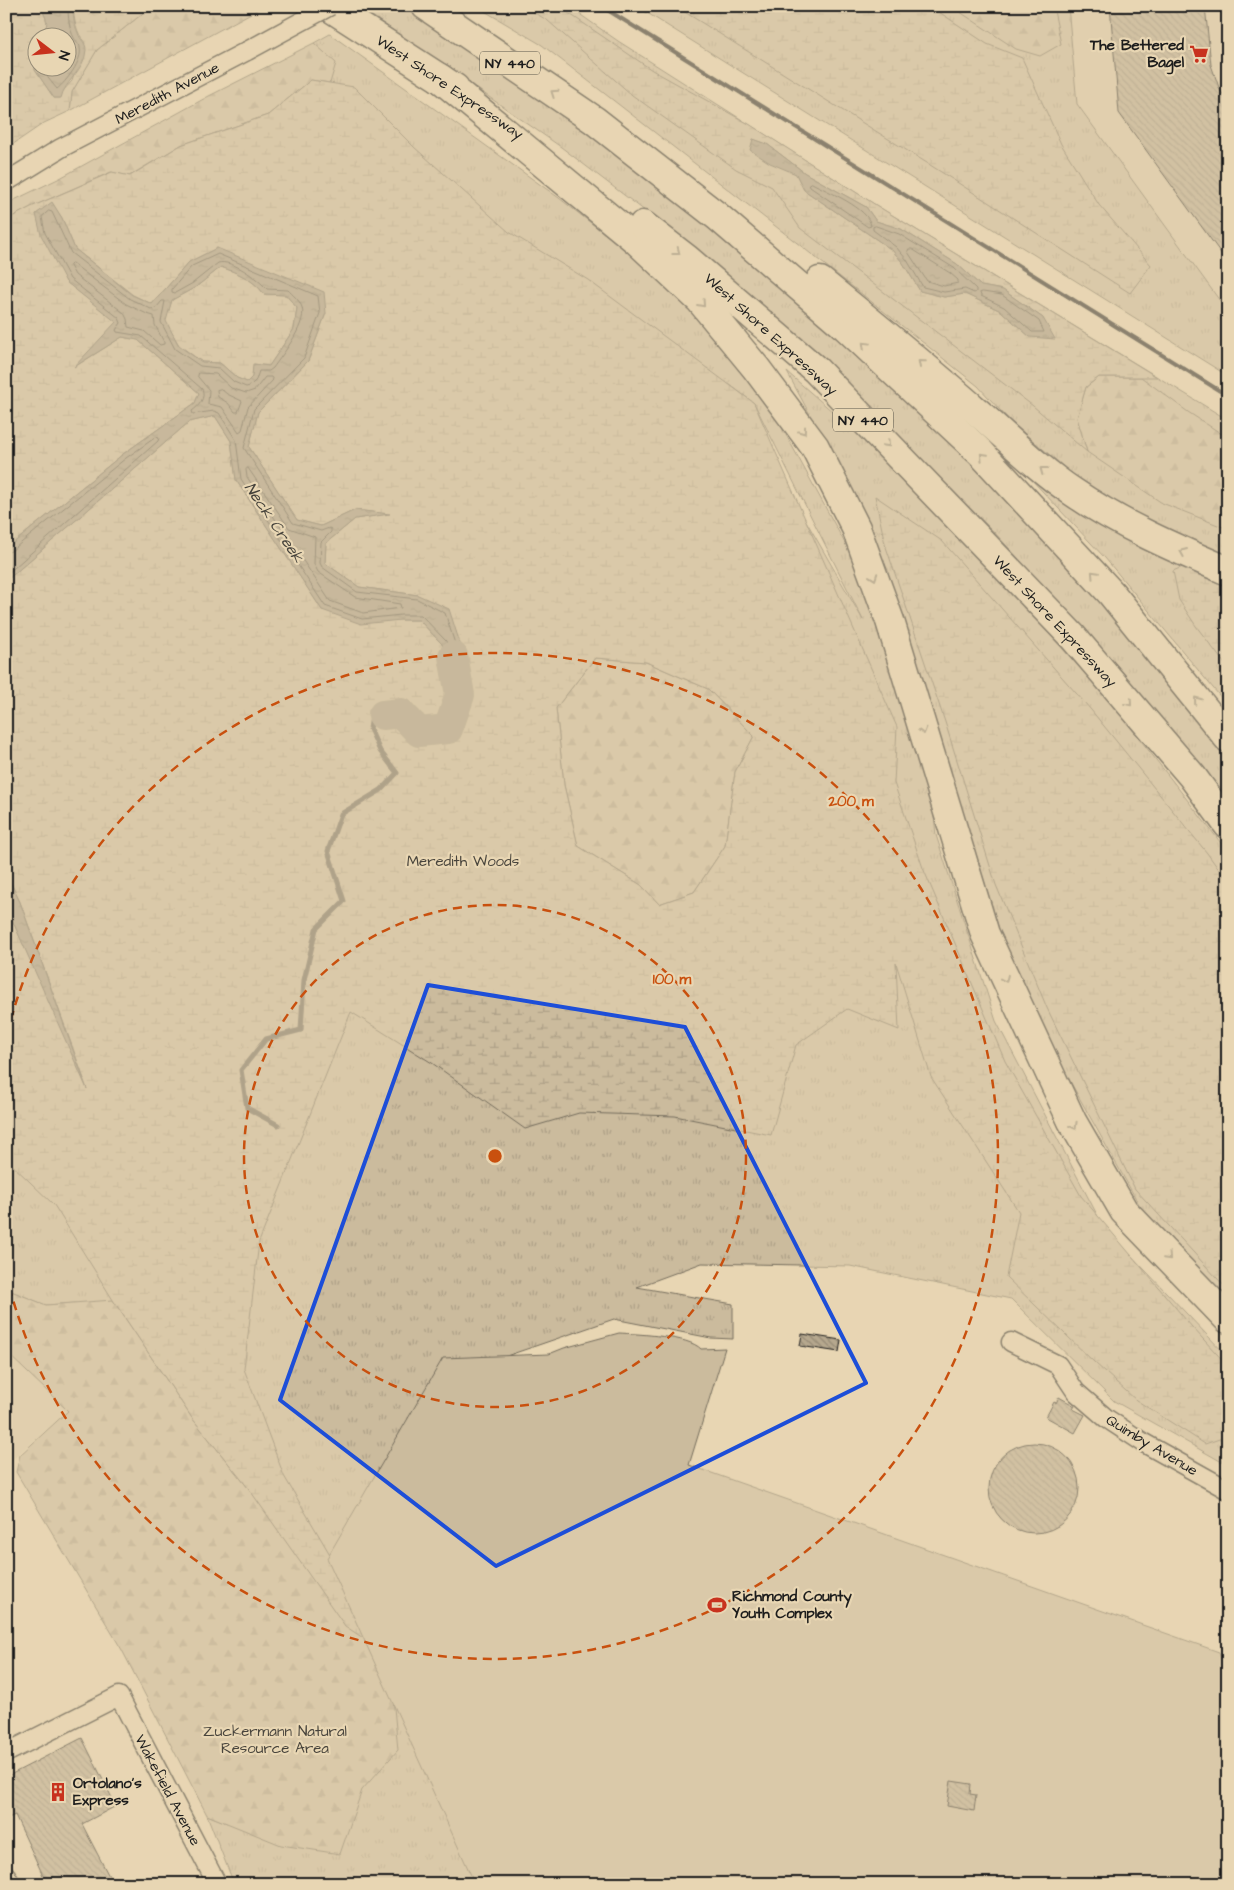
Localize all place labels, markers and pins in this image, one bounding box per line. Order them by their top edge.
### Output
place label: The Bettered Bagel [1089,35,1185,75]
supermarket icon: The Bettered Bagel [1188,43,1210,65]
centre of rings [486,1147,504,1165]
place label: Richmond County Youth Complex [732,1586,852,1624]
sports icon: Richmond County Youth Complex [706,1594,728,1616]
place label: Ortolano's Express [73,1773,142,1811]
building icon: Ortolano's Express [47,1781,69,1803]

